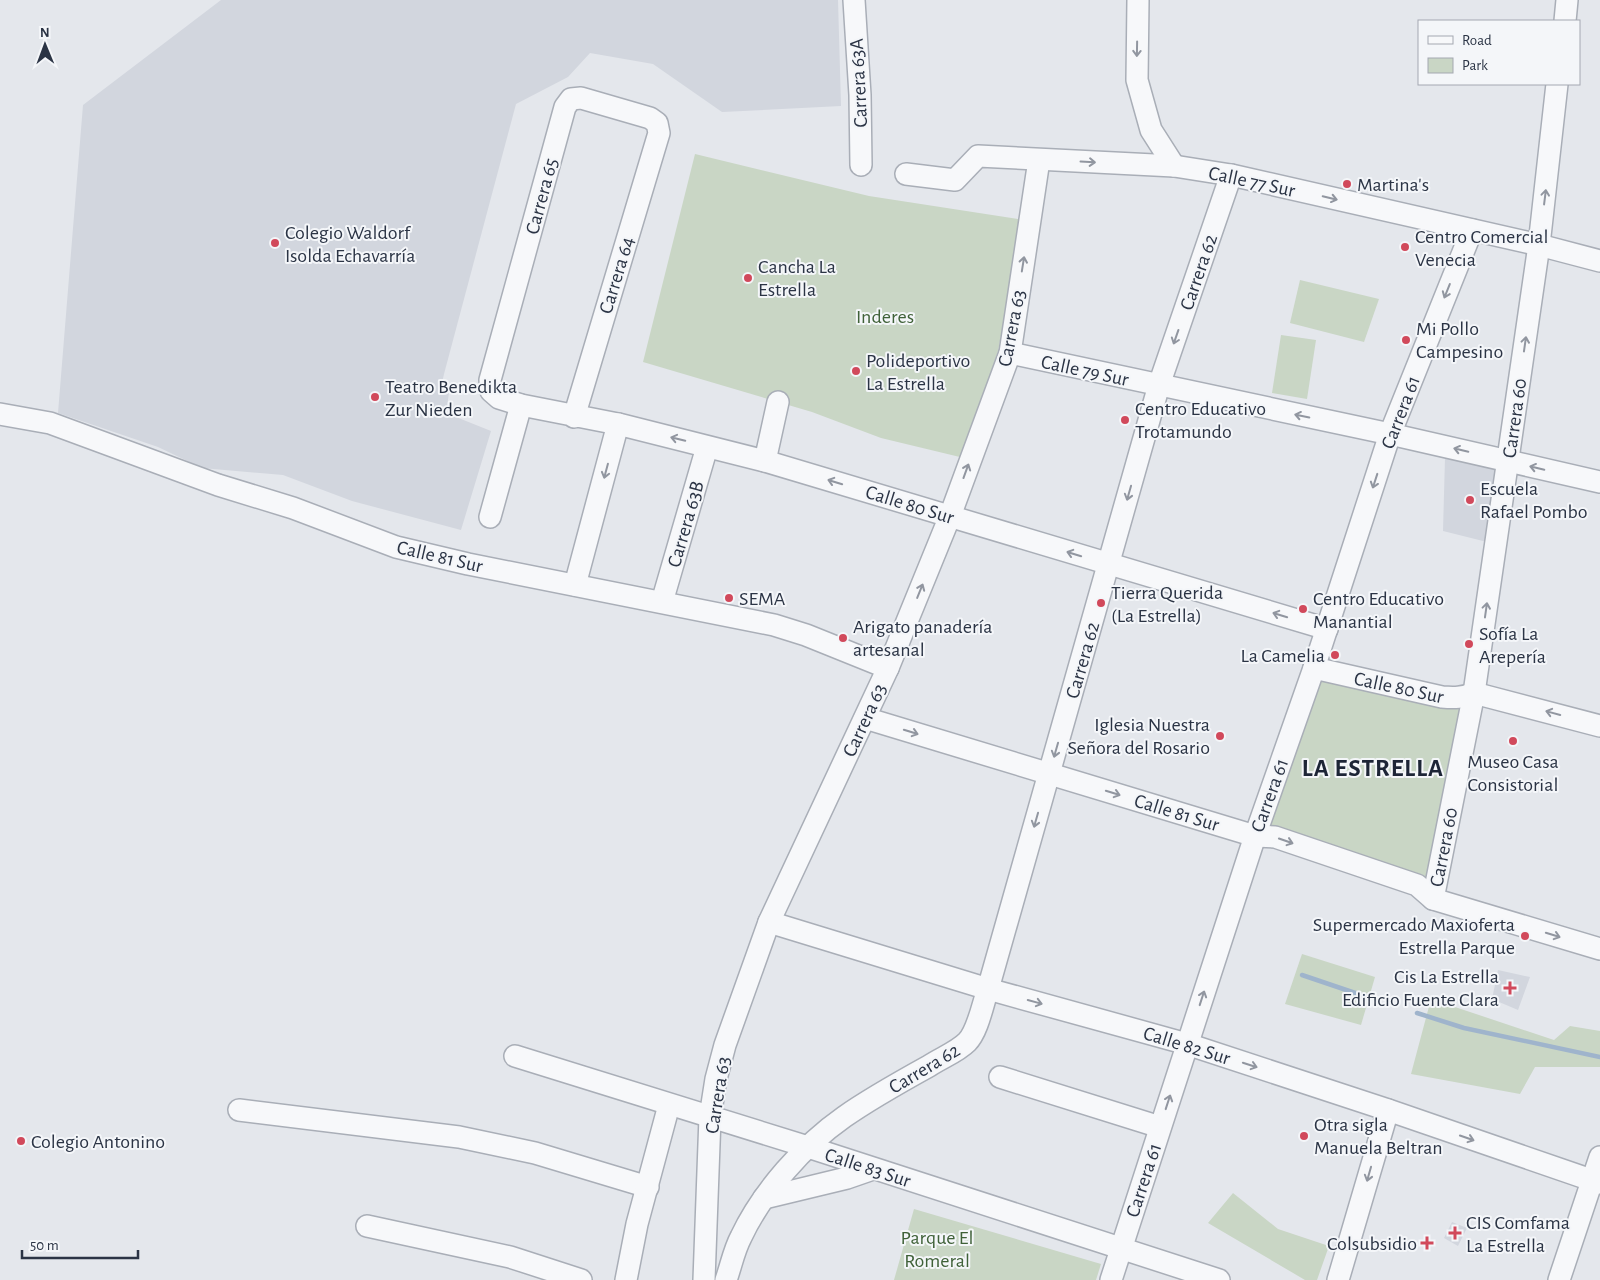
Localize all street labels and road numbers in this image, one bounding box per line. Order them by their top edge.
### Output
street label: Carrera 63A [847,37,871,128]
street label: Carrera 65 [522,156,562,237]
street label: Calle 77 Sur [1207,163,1297,201]
street label: Carrera 62 [1177,232,1221,313]
street label: Carrera 64 [596,234,638,316]
street label: Carrera 63 [995,288,1029,368]
street label: Calle 79 Sur [1039,352,1131,390]
street label: Carrera 61 [1378,373,1424,452]
street label: Carrera 60 [1499,377,1530,459]
street label: Carrera 63B [664,479,708,570]
street label: Calle 80 Sur [863,482,957,528]
street label: Calle 81 Sur [395,537,485,577]
street label: Carrera 62 [1062,620,1103,701]
street label: Calle 80 Sur [1352,669,1446,707]
street label: Carrera 63 [839,681,890,760]
street label: Carrera 61 [1247,756,1292,835]
street label: Calle 81 Sur [1132,791,1222,835]
street label: Carrera 60 [1427,806,1461,889]
street label: Calle 82 Sur [1141,1023,1233,1069]
street label: Carrera 62 [886,1040,963,1098]
street label: Carrera 63 [702,1055,734,1135]
street label: Carrera 61 [1123,1141,1165,1220]
street label: Calle 83 Sur [822,1145,914,1191]

